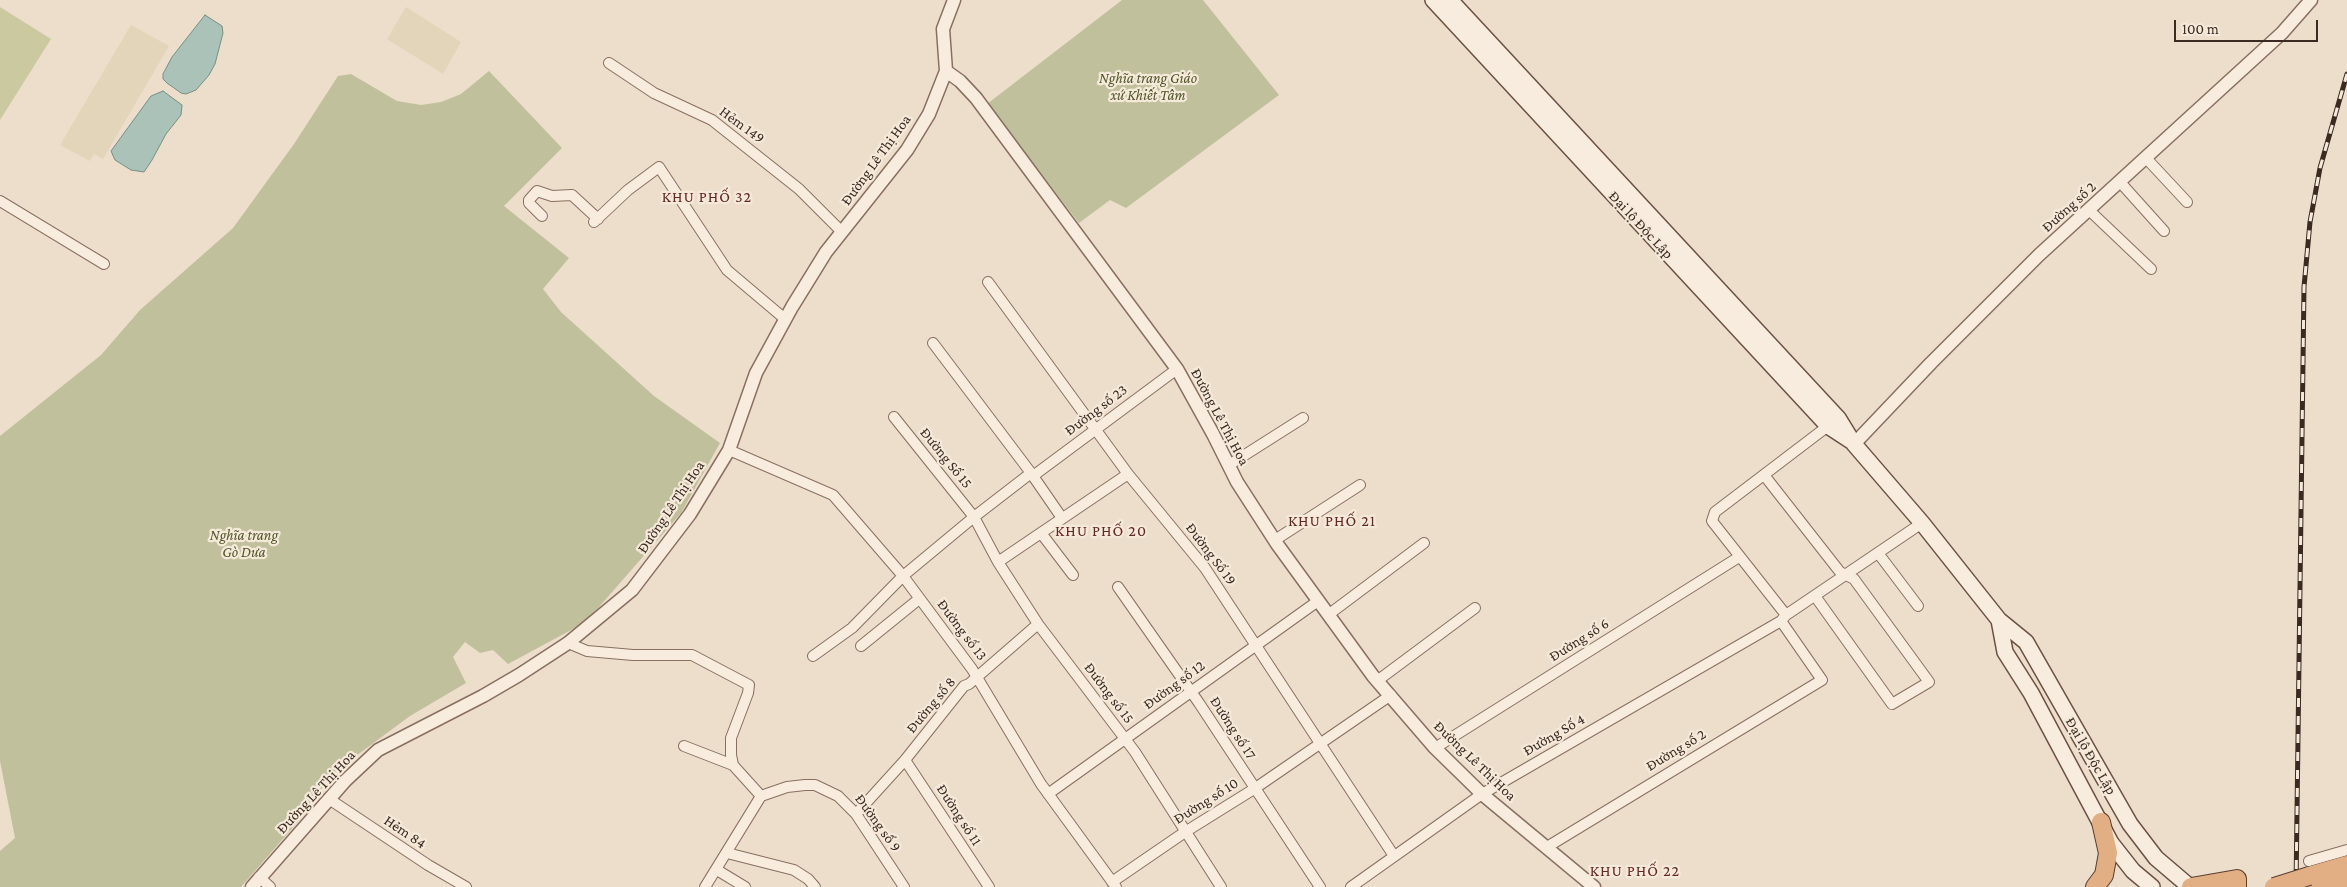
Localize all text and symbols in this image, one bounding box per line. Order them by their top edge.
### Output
scale bar [2177,10,2321,42]
text: 100 m [2182,21,2219,37]
park label: Nghĩa trang Giáo xứ Khiết Tâm [1099,69,1197,104]
street label: Hẻm 149 [716,103,768,147]
street label: Đường Lê Thị Hoa [837,111,915,209]
street label: Đường số 2 [2038,178,2100,236]
district label: KHU PHỐ 32 [661,187,753,207]
street label: Đại lộ Độc Lập [1605,187,1677,263]
street label: Đường Lê Thị Hoa [1187,365,1253,469]
street label: Đường số 23 [1061,381,1131,439]
street label: Đường Số 15 [916,424,976,492]
street label: Đường Lê Thị Hoa [633,457,709,557]
district label: KHU PHỐ 21 [1287,511,1377,531]
street label: Đường Số 19 [1182,519,1240,589]
district label: KHU PHỐ 20 [1054,521,1148,541]
park label: Nghĩa trang Gò Dưa [210,526,278,561]
street label: Đường số 13 [933,596,991,664]
street label: Đường số 6 [1546,615,1612,665]
street label: Đường số 12 [1140,657,1208,713]
street label: Đường số 15 [1080,659,1138,727]
street label: Đường số 8 [902,673,960,737]
street label: Đường số 17 [1206,693,1260,763]
street label: Đường Số 4 [1520,710,1588,760]
street label: Đại lộ Độc Lập [2062,714,2120,798]
street label: Đường Lê Thị Hoa [1430,717,1520,805]
street label: Đường số 2 [1643,725,1709,775]
street label: Đường Lê Thị Hoa [273,747,359,837]
street label: Đường số 10 [1170,774,1242,828]
street label: Đường số 11 [932,781,986,849]
street label: Đường số 9 [851,791,905,855]
street label: Hẻm 84 [380,811,430,853]
district label: KHU PHỐ 22 [1589,861,1681,881]

